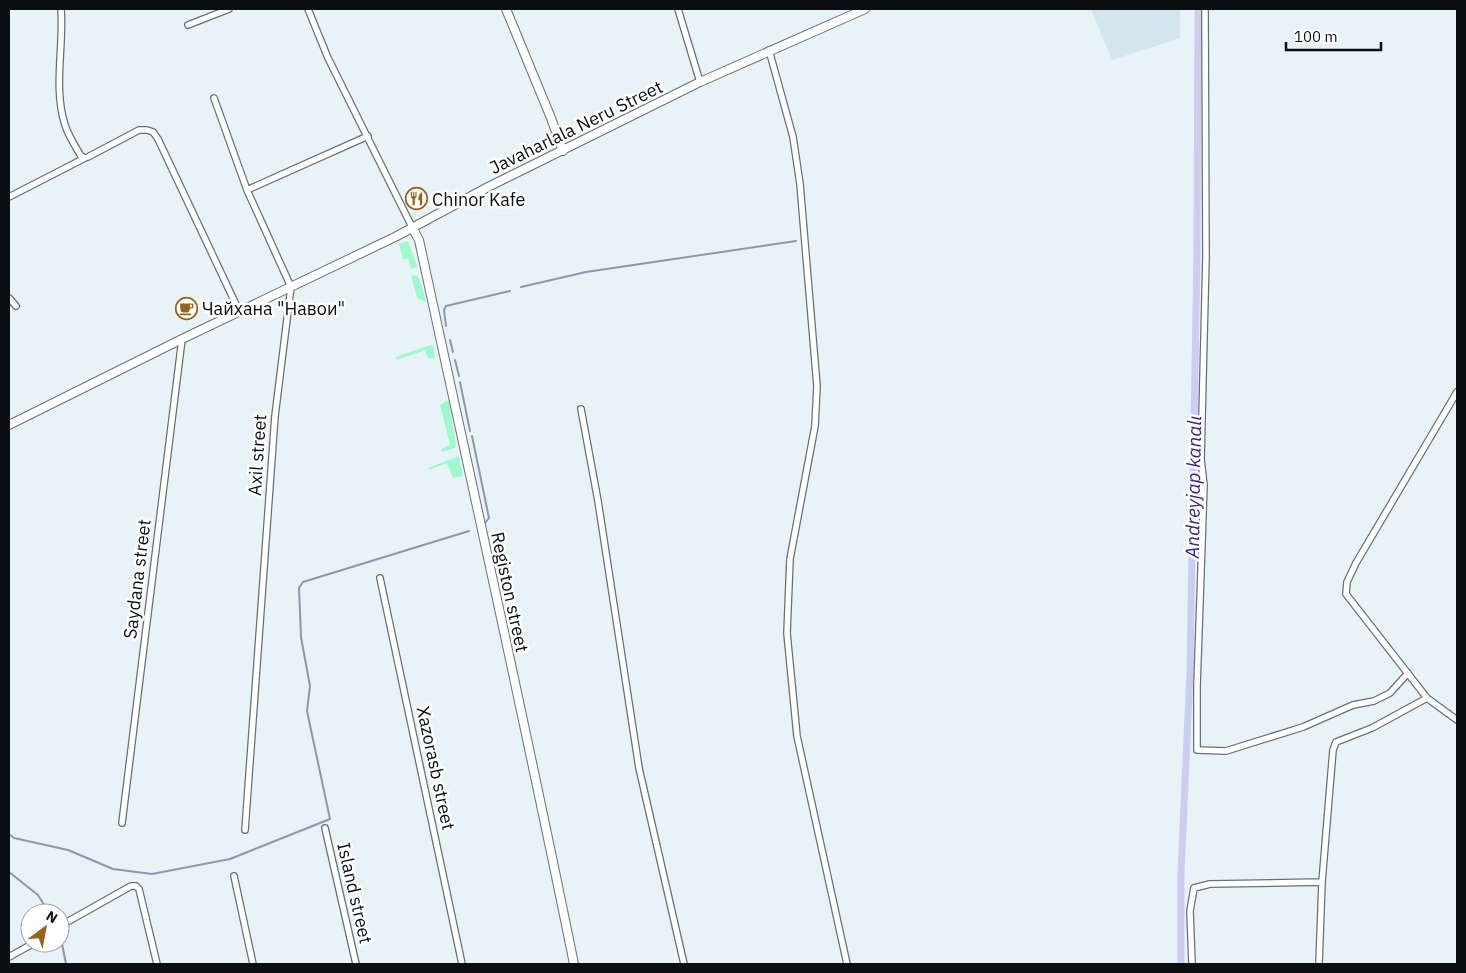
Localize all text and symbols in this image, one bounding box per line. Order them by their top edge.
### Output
scale bar [1286,20,1381,52]
text: 100 m [1294,27,1338,46]
street label: Javaharlala Neru Street [486,75,666,179]
restaurant icon: Chinor Kafe [404,187,428,211]
place label: Chinor Kafe [432,188,526,211]
cafe icon: Чайхана "Навои" [174,296,198,320]
place label: Чайхана "Навои" [202,297,345,320]
street label: Axil street [243,413,271,497]
water label: Andreyjap kanalı [1180,415,1206,560]
street label: Saydana street [118,518,156,640]
street label: Registon street [486,530,534,654]
street label: Xazorasb street [412,704,460,832]
street label: Island street [332,840,378,946]
north arrow [20,903,70,953]
text: N [43,907,61,927]

